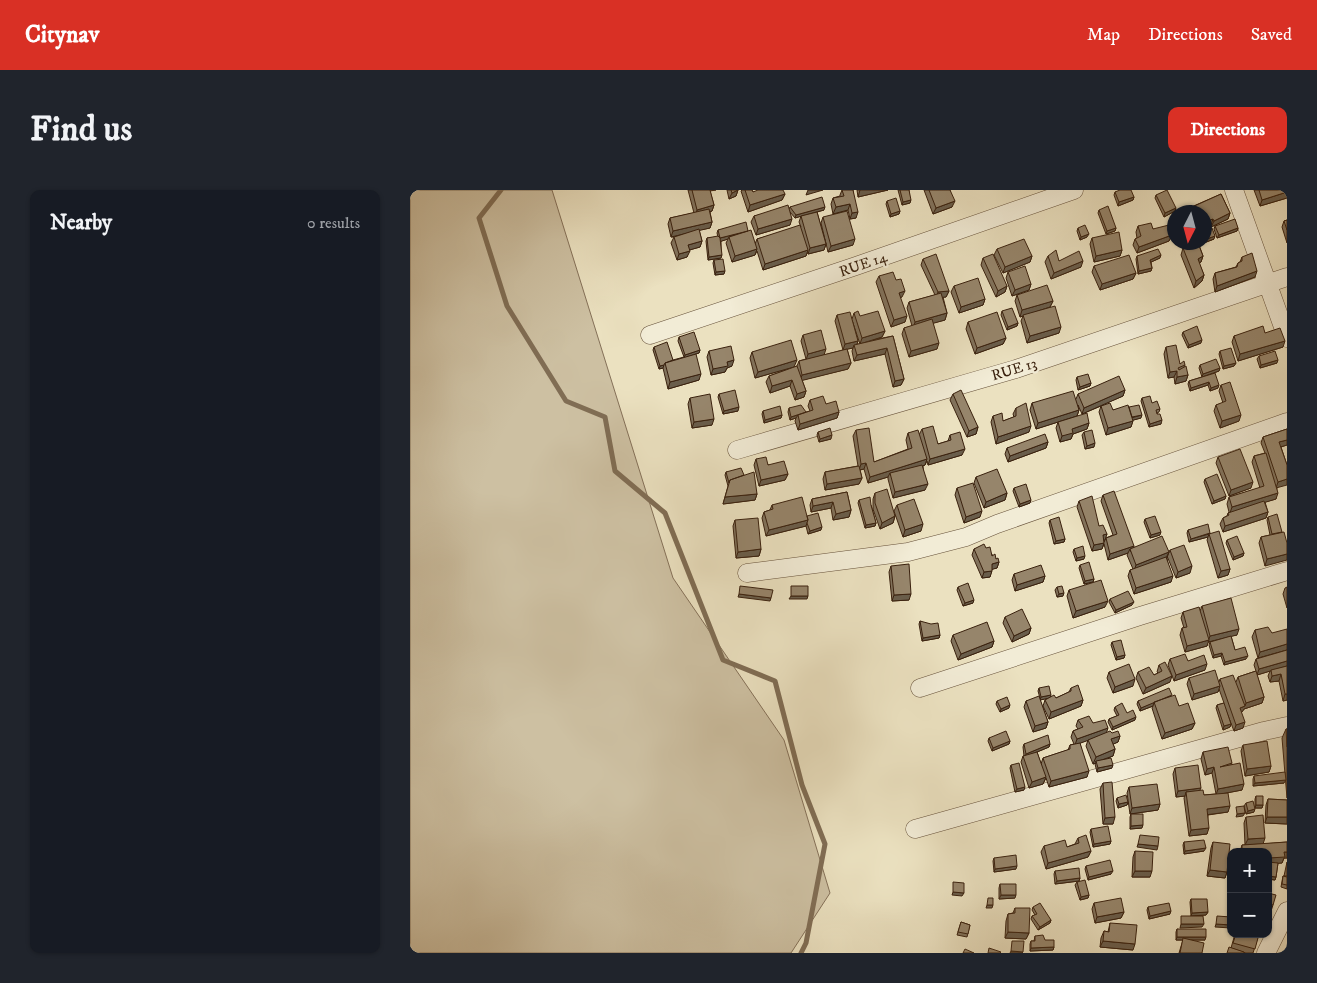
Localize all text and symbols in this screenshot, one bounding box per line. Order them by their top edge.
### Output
text: Citynav [25,20,99,50]
text: Map [1087,24,1120,46]
text: Directions [1148,24,1223,46]
text: Saved [1251,24,1292,46]
button: Directions [1168,107,1287,153]
text: Find us [30,108,132,152]
north arrow [1167,205,1212,250]
text: Nearby [50,210,112,236]
text: 0 results [307,213,360,233]
street label: RUE 14 [837,247,890,281]
street label: RUE 13 [989,354,1039,385]
map controls [1227,848,1272,938]
button: + [1227,848,1272,893]
button: − [1227,893,1272,938]

